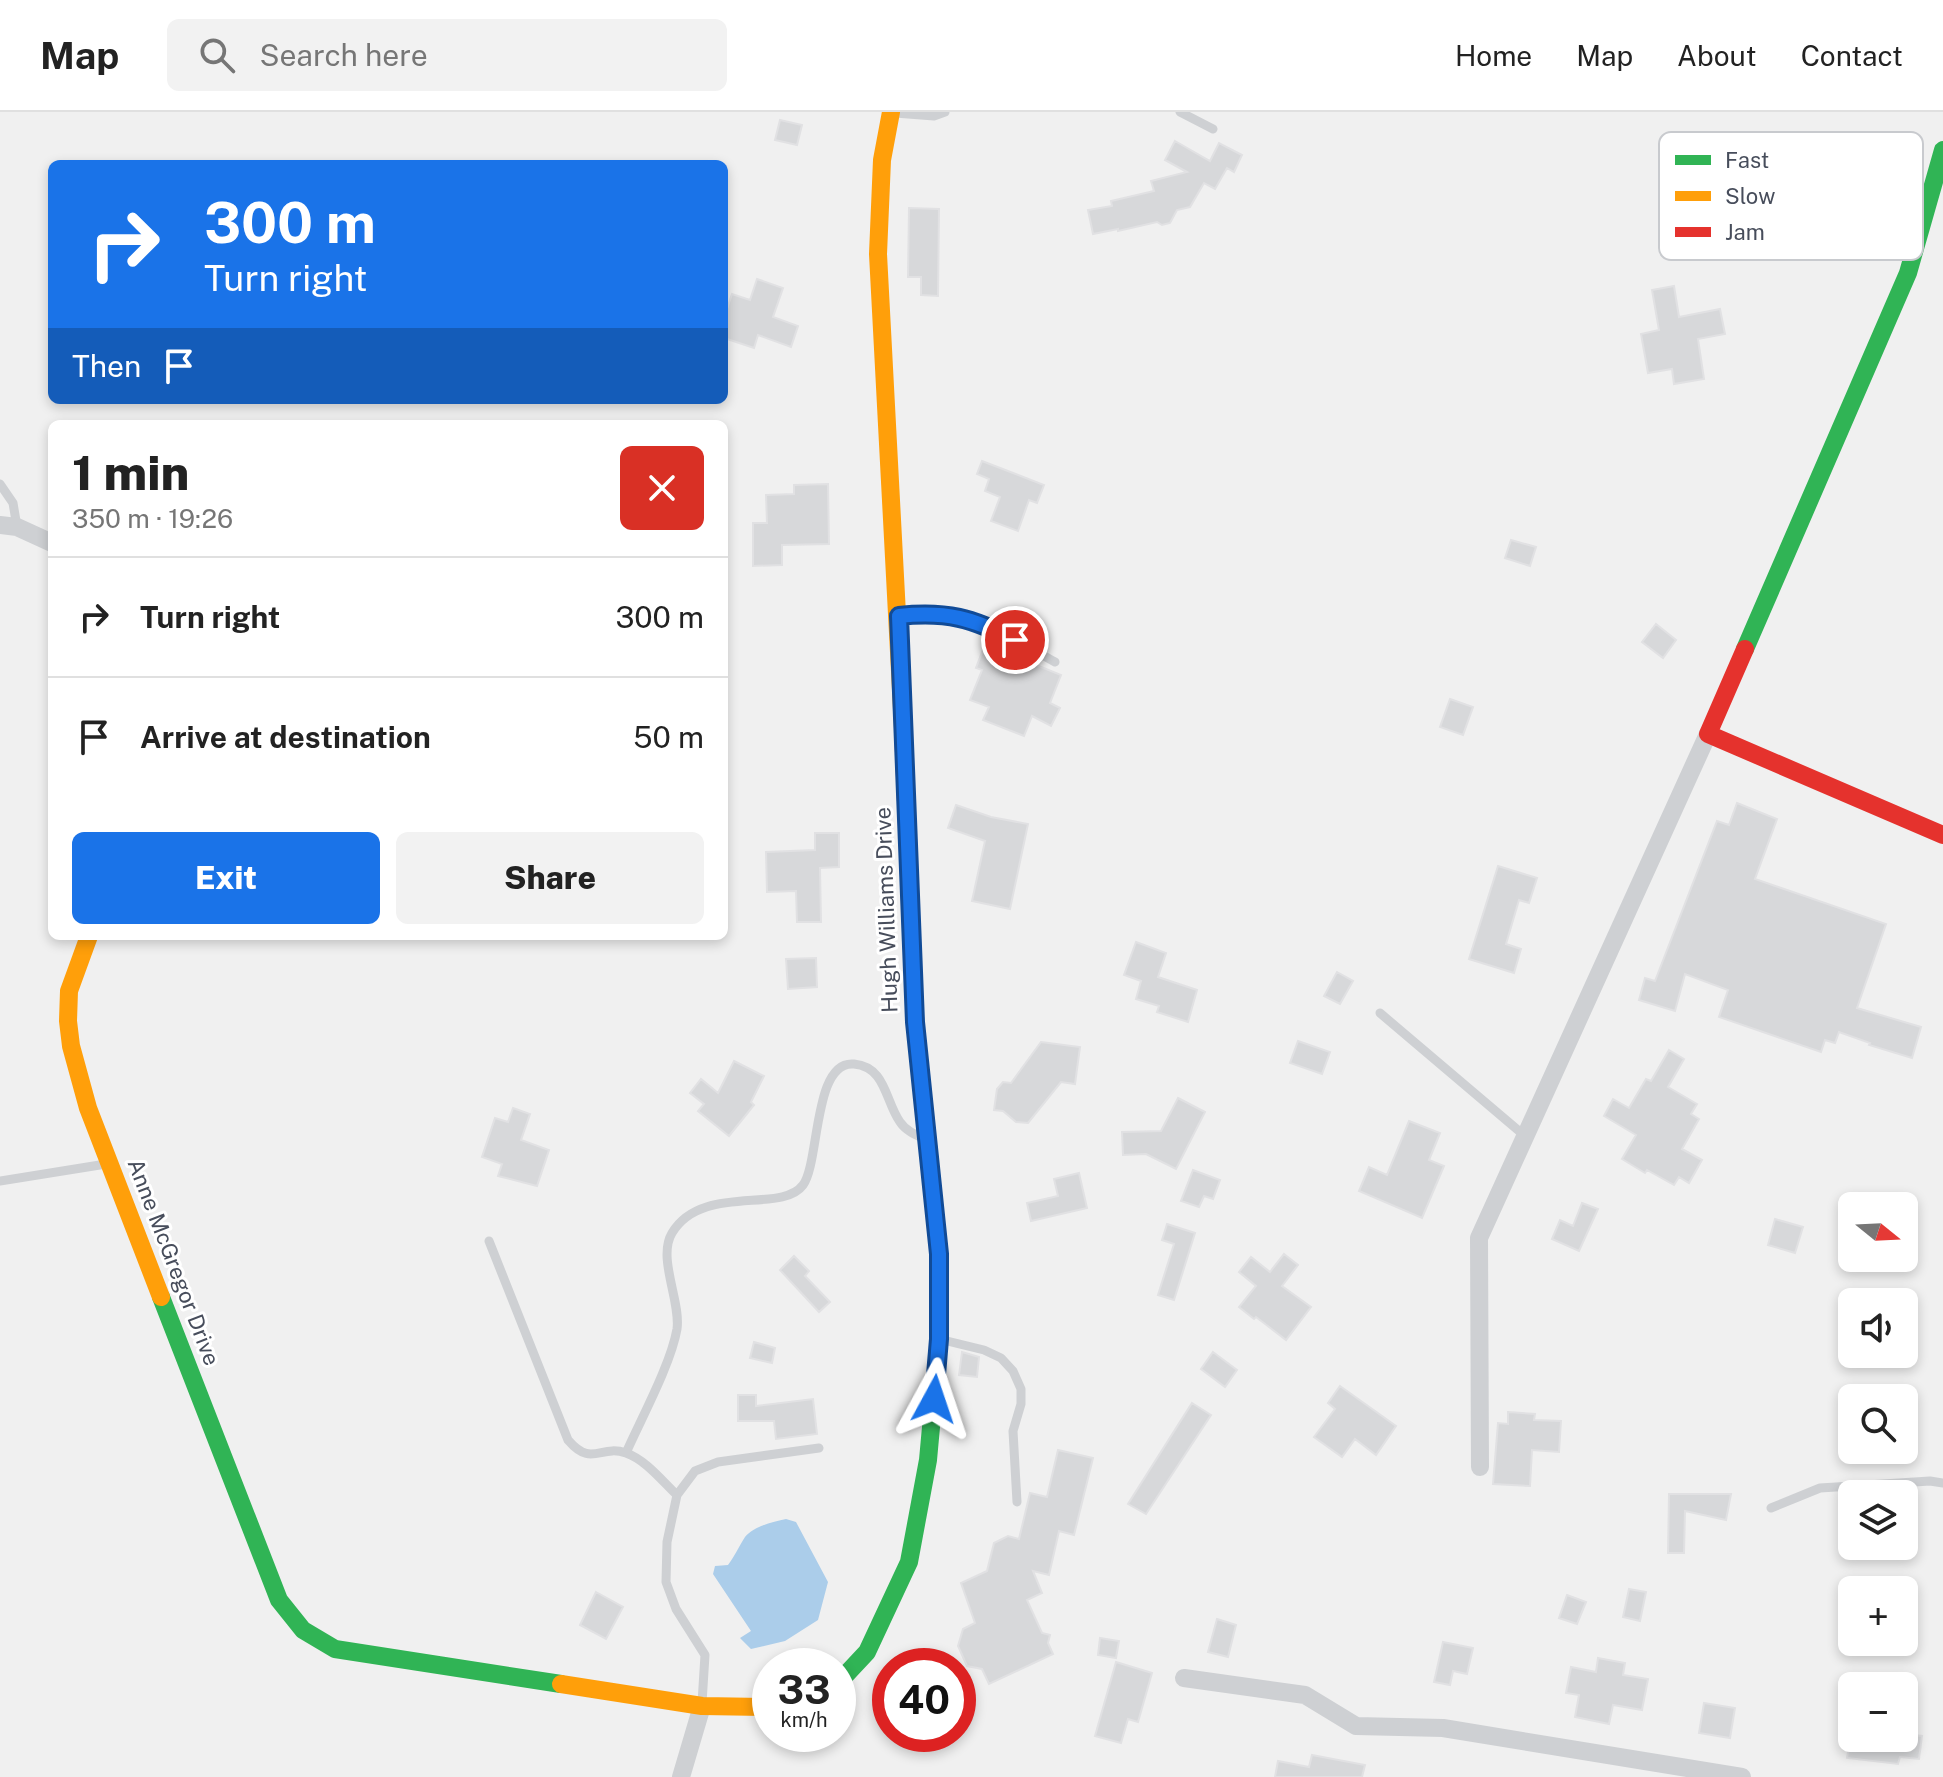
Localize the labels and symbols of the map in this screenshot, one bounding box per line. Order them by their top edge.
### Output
legend [1659,132,1923,260]
text: Fast [1725,147,1769,173]
text: Slow [1725,183,1775,209]
text: Jam [1725,219,1765,245]
pin [981,606,1049,674]
street label: Hugh Williams Drive [869,807,903,1013]
street label: Anne McGregor Drive [123,1155,225,1369]
north arrow [1838,1192,1918,1272]
position arrow [892,1357,976,1441]
speed limit sign: 40 [872,1648,976,1752]

